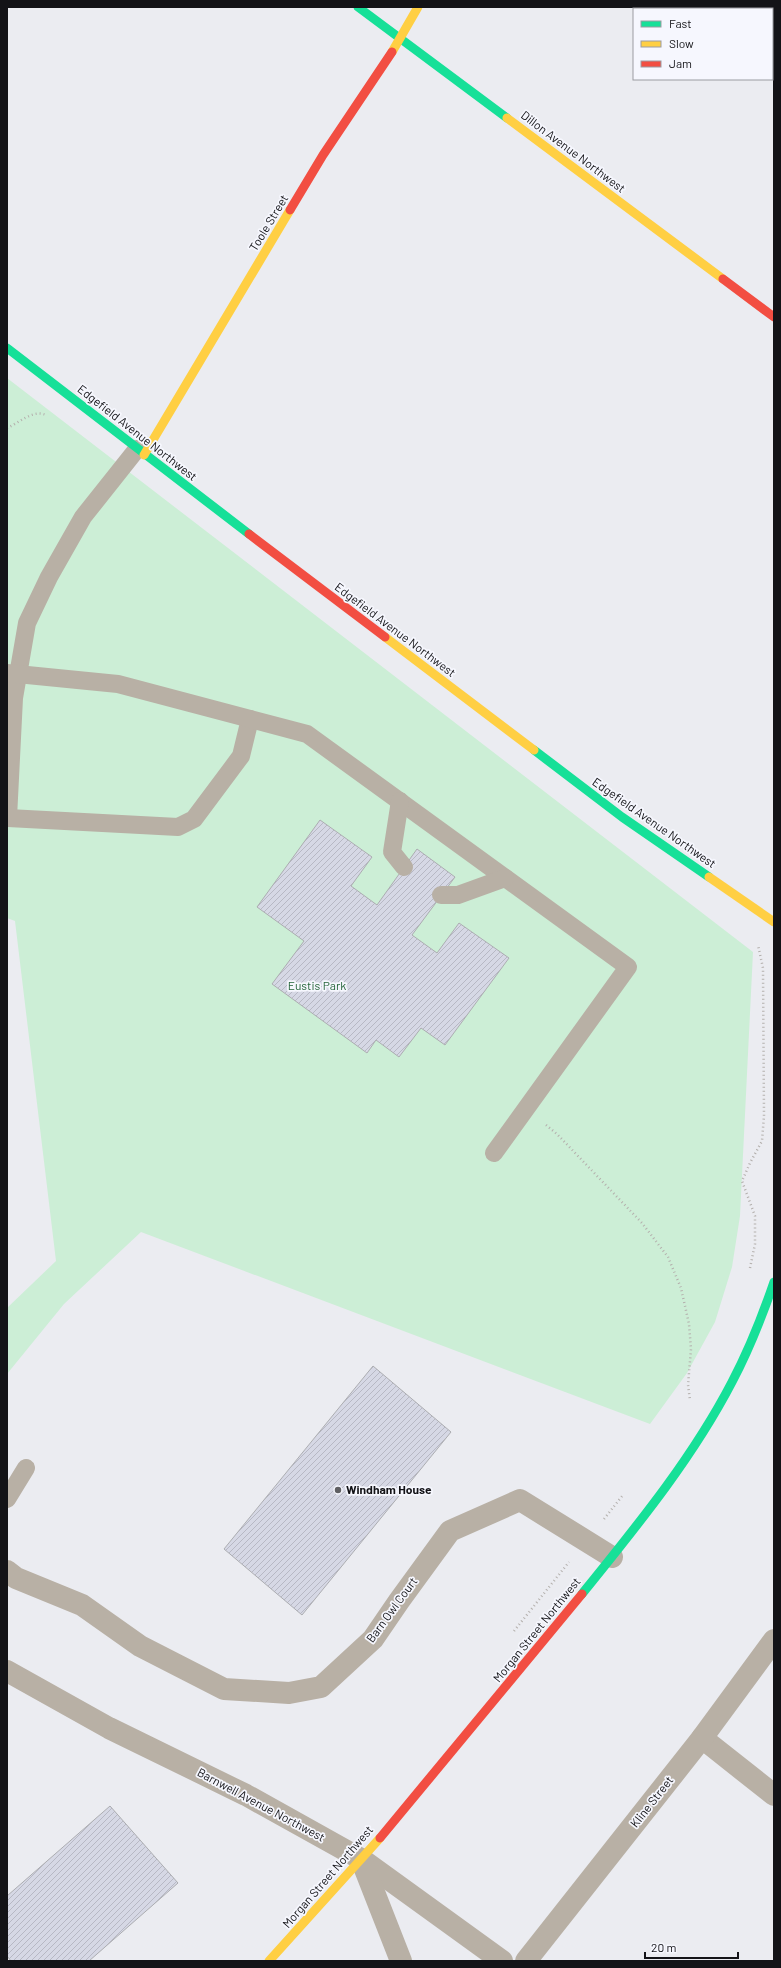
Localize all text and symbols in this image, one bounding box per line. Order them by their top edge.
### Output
legend [633,8,773,80]
text: Fast [669,16,692,30]
text: Slow [669,36,694,50]
text: Jam [669,56,692,70]
street label: Dillon Avenue Northwest [519,107,628,195]
street label: Toole Street [246,192,290,253]
street label: Edgefield Avenue Northwest [75,381,200,483]
street label: Edgefield Avenue Northwest [333,579,459,679]
street label: Edgefield Avenue Northwest [590,774,719,870]
park label: Eustis Park [288,978,346,992]
place label: Windham House [346,1482,432,1496]
marker: Windham House [333,1485,343,1495]
street label: Barn Owl Court [363,1574,420,1645]
street label: Morgan Street Northwest [490,1574,583,1685]
street label: Barnwell Avenue Northwest [195,1765,328,1844]
street label: Kline Street [627,1773,676,1830]
street label: Morgan Street Northwest [279,1822,375,1930]
scale bar [645,1934,738,1960]
text: 20 m [651,1940,677,1954]

